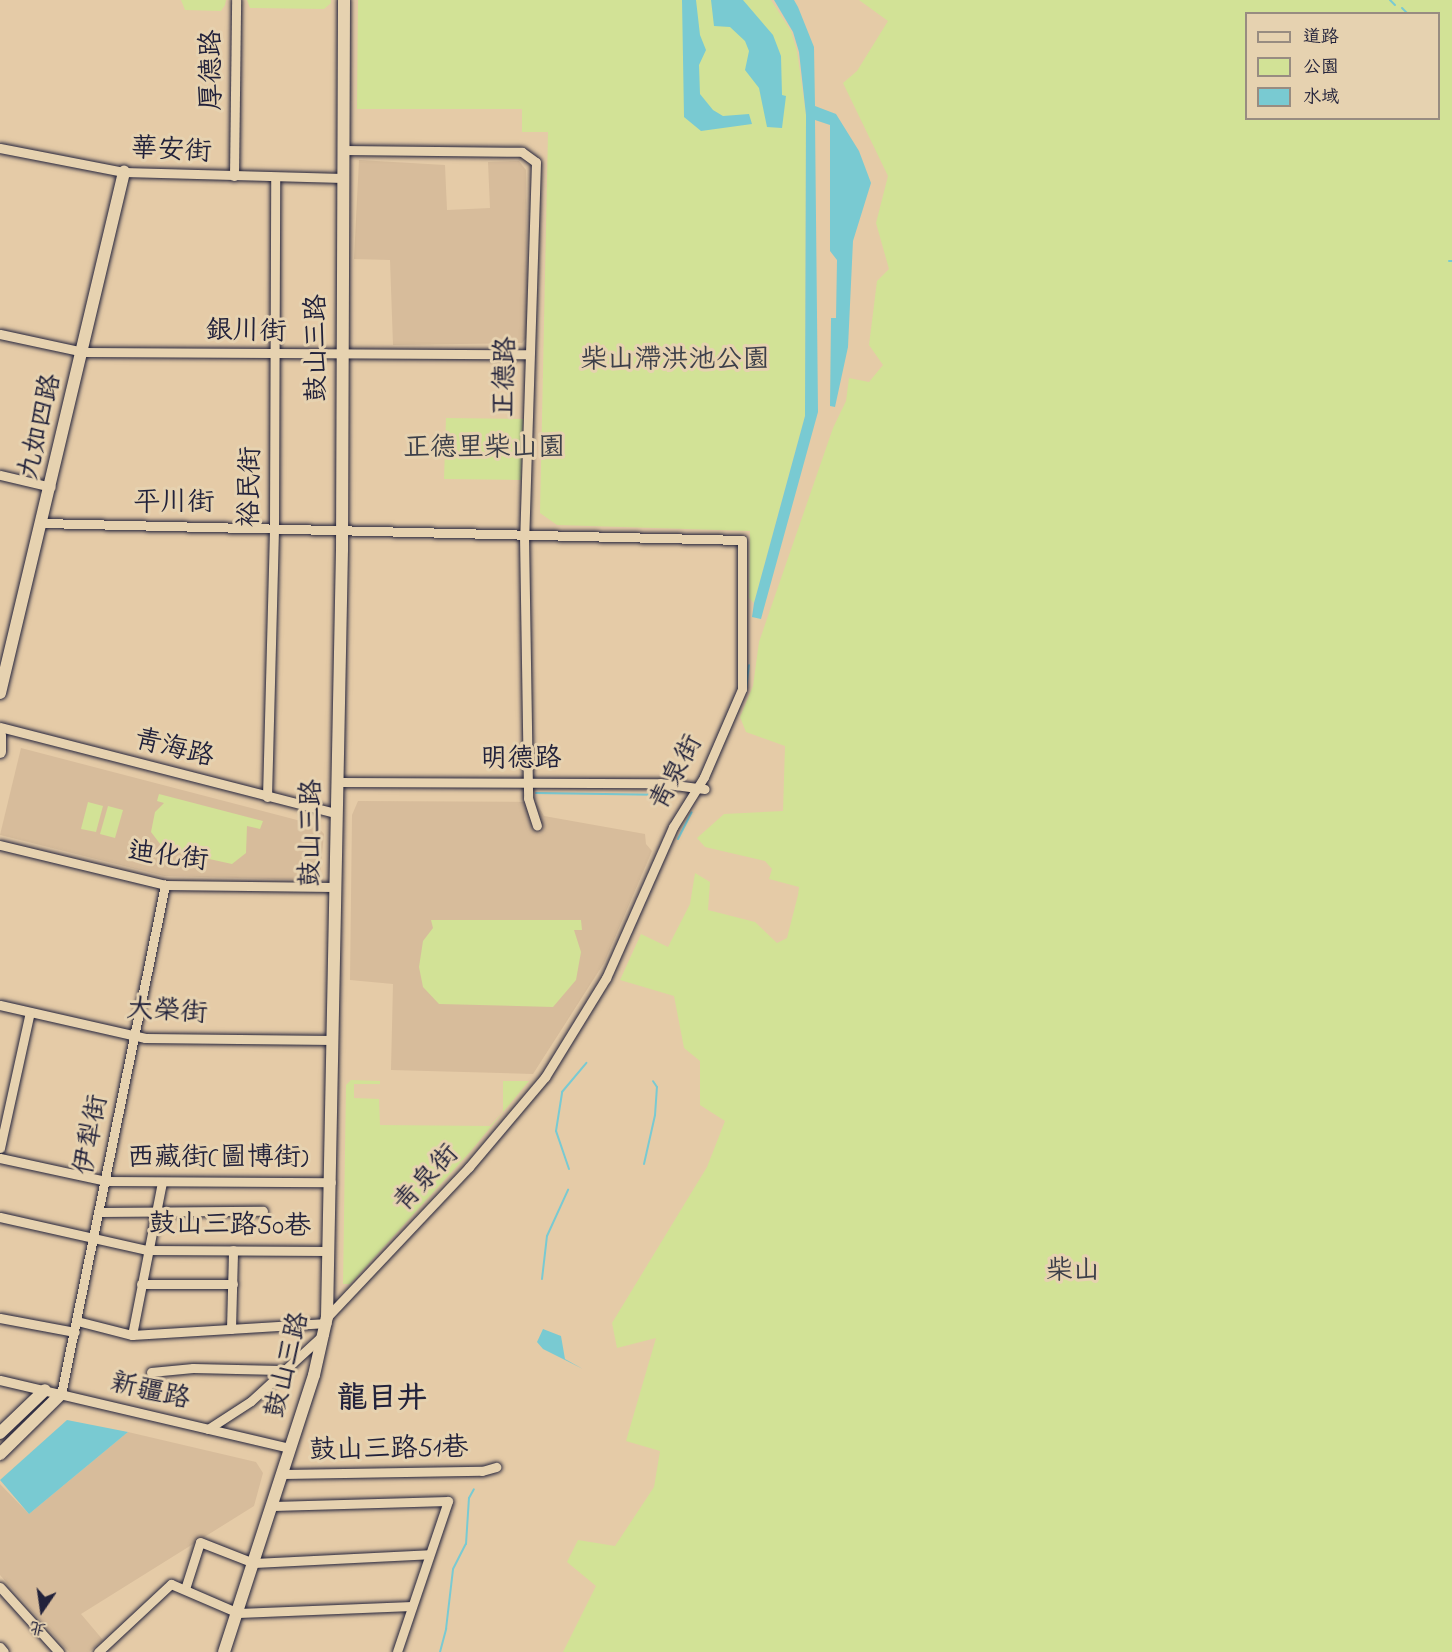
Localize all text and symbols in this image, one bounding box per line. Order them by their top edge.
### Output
legend [1245,12,1440,120]
text: 道路 [1303,25,1339,51]
street label: 厚德路 [197,30,229,110]
text: 公園 [1303,55,1339,81]
text: 水域 [1303,85,1339,111]
street label: 華安街 [130,133,212,169]
street label: 鼓山三路 [302,294,334,402]
street label: 銀川街 [205,315,287,349]
street label: 正德路 [488,336,524,418]
park label: 柴山滯洪池公園 [581,345,769,377]
street label: 九如四路 [13,371,69,483]
park label: 正德里柴山園 [403,433,565,465]
street label: 裕民街 [234,446,268,528]
street label: 平川街 [134,488,214,520]
street label: 青海路 [131,723,217,775]
street label: 青泉街 [644,730,710,816]
street label: 明德路 [481,744,561,776]
street label: 鼓山三路 [295,779,329,887]
street label: 迪化街 [126,836,210,878]
street label: 大榮街 [125,993,209,1031]
street label: 伊犁街 [68,1092,116,1178]
street label: 青泉街 [388,1138,466,1220]
street label: 西藏街(圖博街) [127,1143,309,1175]
street label: 鼓山三路50巷 [149,1208,311,1244]
park label: 柴山 [1046,1256,1100,1288]
street label: 鼓山三路 [259,1309,317,1421]
street label: 新疆路 [107,1367,193,1417]
district label: 龍目井 [337,1382,427,1418]
street label: 鼓山三路51巷 [309,1432,469,1468]
north arrow [12,1580,72,1640]
text: 北 [27,1614,48,1641]

